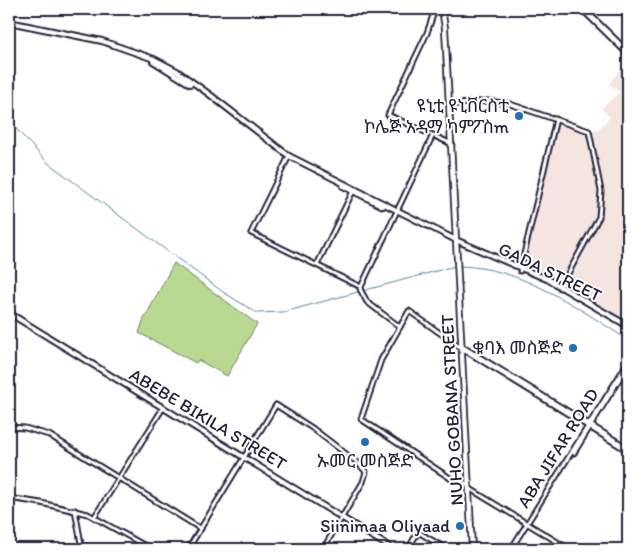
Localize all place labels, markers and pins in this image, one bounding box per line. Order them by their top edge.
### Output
place label: ዩኒቲ ዩኒቨርስቲ ኮሌጅ አዳማ ካምፖስm [364,95,509,138]
marker: ዩኒቲ ዩኒቨርስቲ ኮሌጅ አዳማ ካምፖስm [513,110,525,122]
place label: ቁባእ መስጅድ [473,337,563,359]
marker: ቁባእ መስጅድ [567,342,579,354]
marker: ኡመር መስጅድ [359,436,371,448]
place label: ኡመር መስጅድ [317,450,413,472]
place label: Siinimaa Oliyaad [320,515,450,537]
marker: Siinimaa Oliyaad [454,520,466,532]

